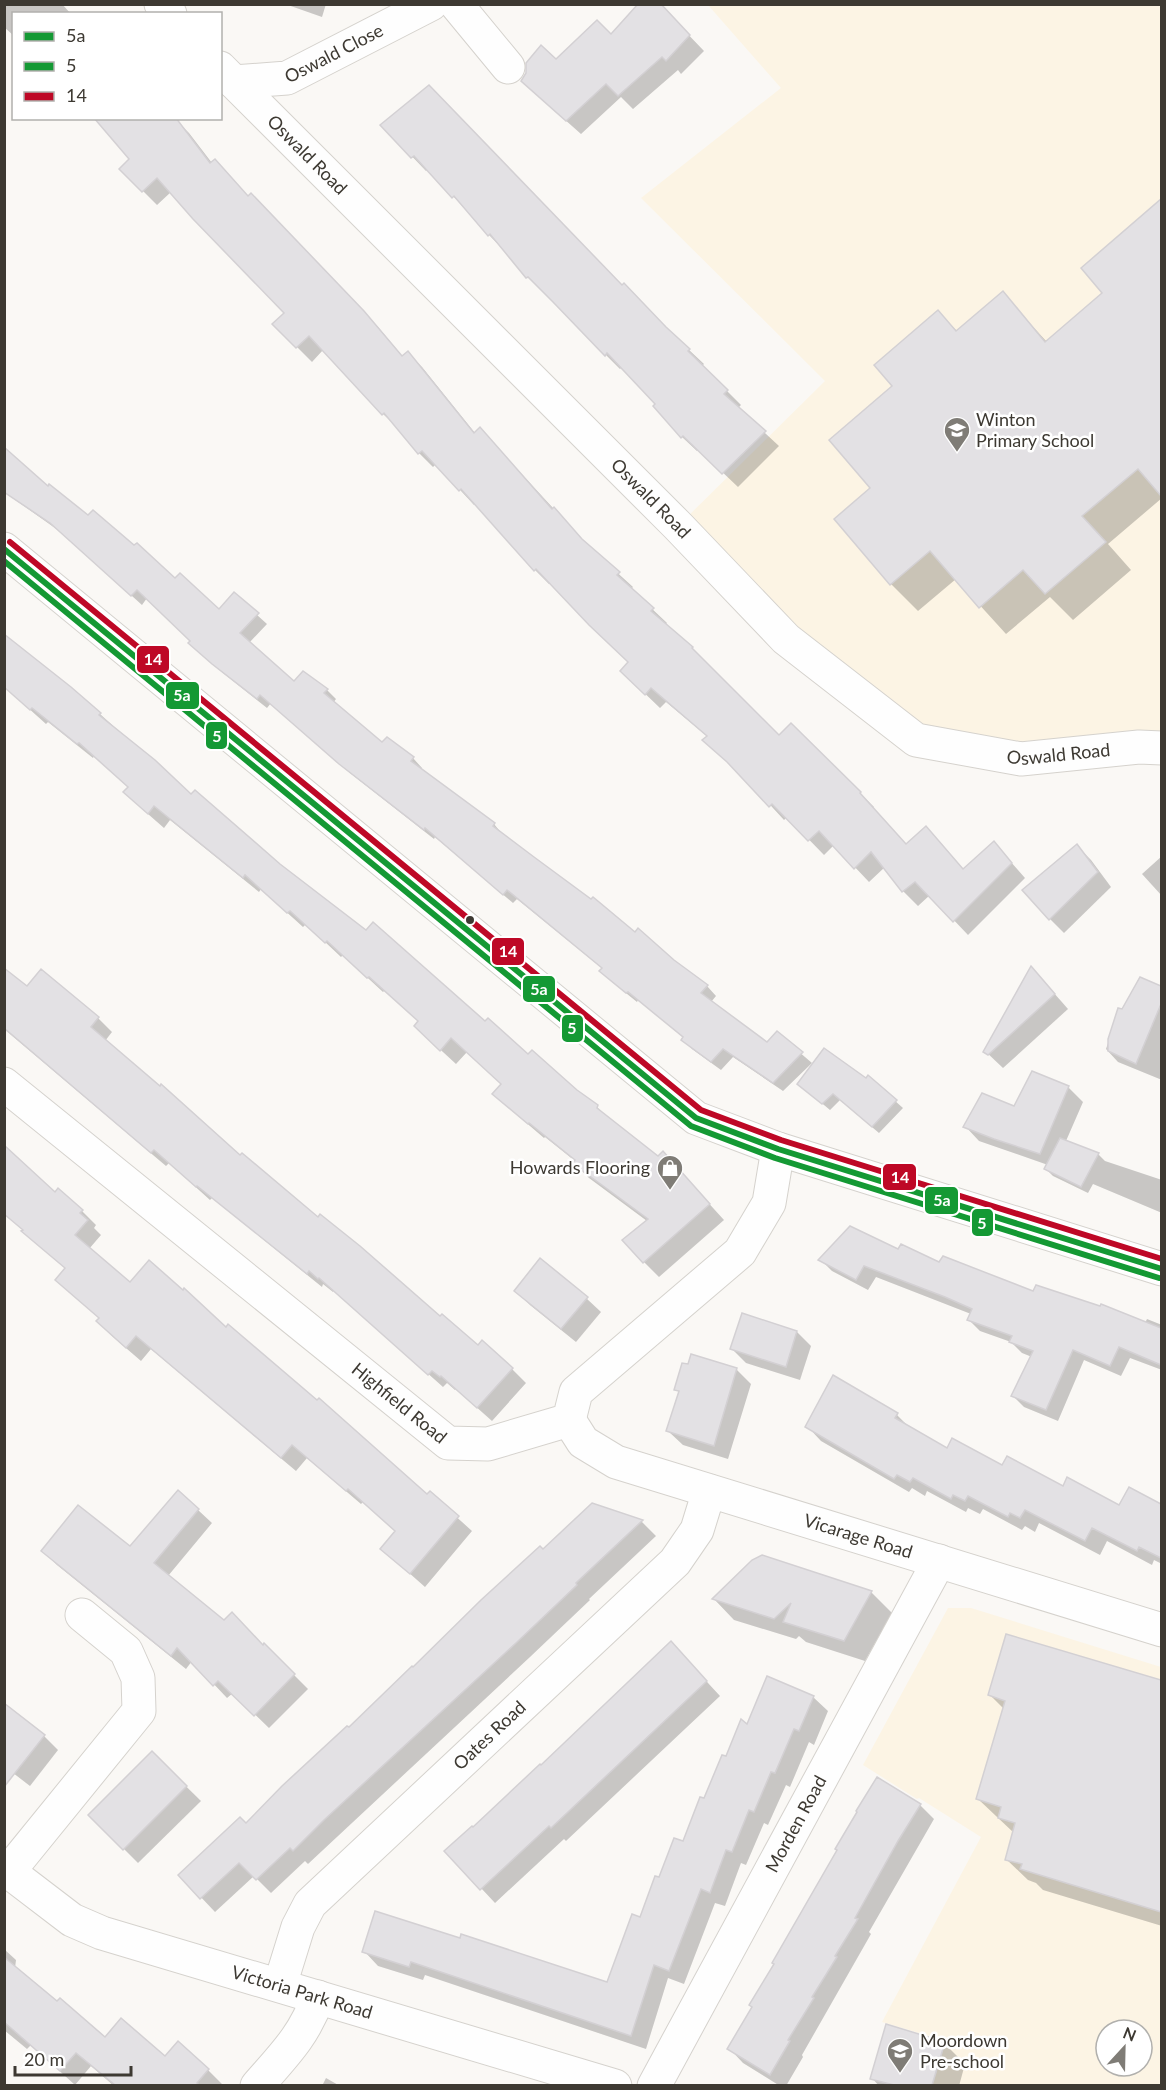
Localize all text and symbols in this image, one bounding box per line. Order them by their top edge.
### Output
legend [12,12,222,120]
street label: Oswald Close [281,19,387,87]
text: 5a [66,24,85,46]
text: 5 [66,54,76,76]
text: 14 [66,84,87,106]
street label: Oswald Road [263,110,352,199]
place label: Winton Primary School [976,408,1094,451]
school or university icon: Winton Primary School [942,415,972,453]
street label: Oswald Road [607,453,696,543]
line badge: 14 [136,645,170,674]
text: 14 [144,649,162,668]
line badge: 5a [165,681,200,710]
text: 5a [173,685,191,704]
line badge: 5 [205,721,228,750]
text: 5 [212,726,222,745]
street label: Oswald Road [1005,738,1111,769]
unlabelled marker [464,914,476,926]
line badge: 14 [491,937,525,966]
text: 14 [499,941,517,960]
line badge: 5a [522,975,556,1003]
text: 5a [530,979,548,998]
line badge: 5 [561,1014,584,1043]
text: 5 [567,1018,577,1037]
shop icon: Howards Flooring [655,1153,685,1191]
place label: Howards Flooring [510,1156,650,1178]
line badge: 14 [882,1163,917,1191]
text: 14 [891,1167,909,1186]
line badge: 5a [924,1186,959,1215]
text: 5a [933,1190,951,1209]
line badge: 5 [971,1208,994,1237]
text: 5 [977,1213,987,1232]
street label: Highfield Road [348,1358,452,1448]
street label: Vicarage Road [801,1508,916,1563]
street label: Oates Road [448,1696,530,1774]
street label: Morden Road [760,1771,831,1876]
street label: Victoria Park Road [229,1960,375,2023]
north arrow [1094,2018,1154,2078]
text: N [1121,2023,1139,2045]
place label: Moordown Pre-school [920,2029,1007,2072]
school or university icon: Moordown Pre-school [885,2036,915,2074]
scale bar [15,2039,130,2077]
text: 20 m [24,2048,64,2070]

